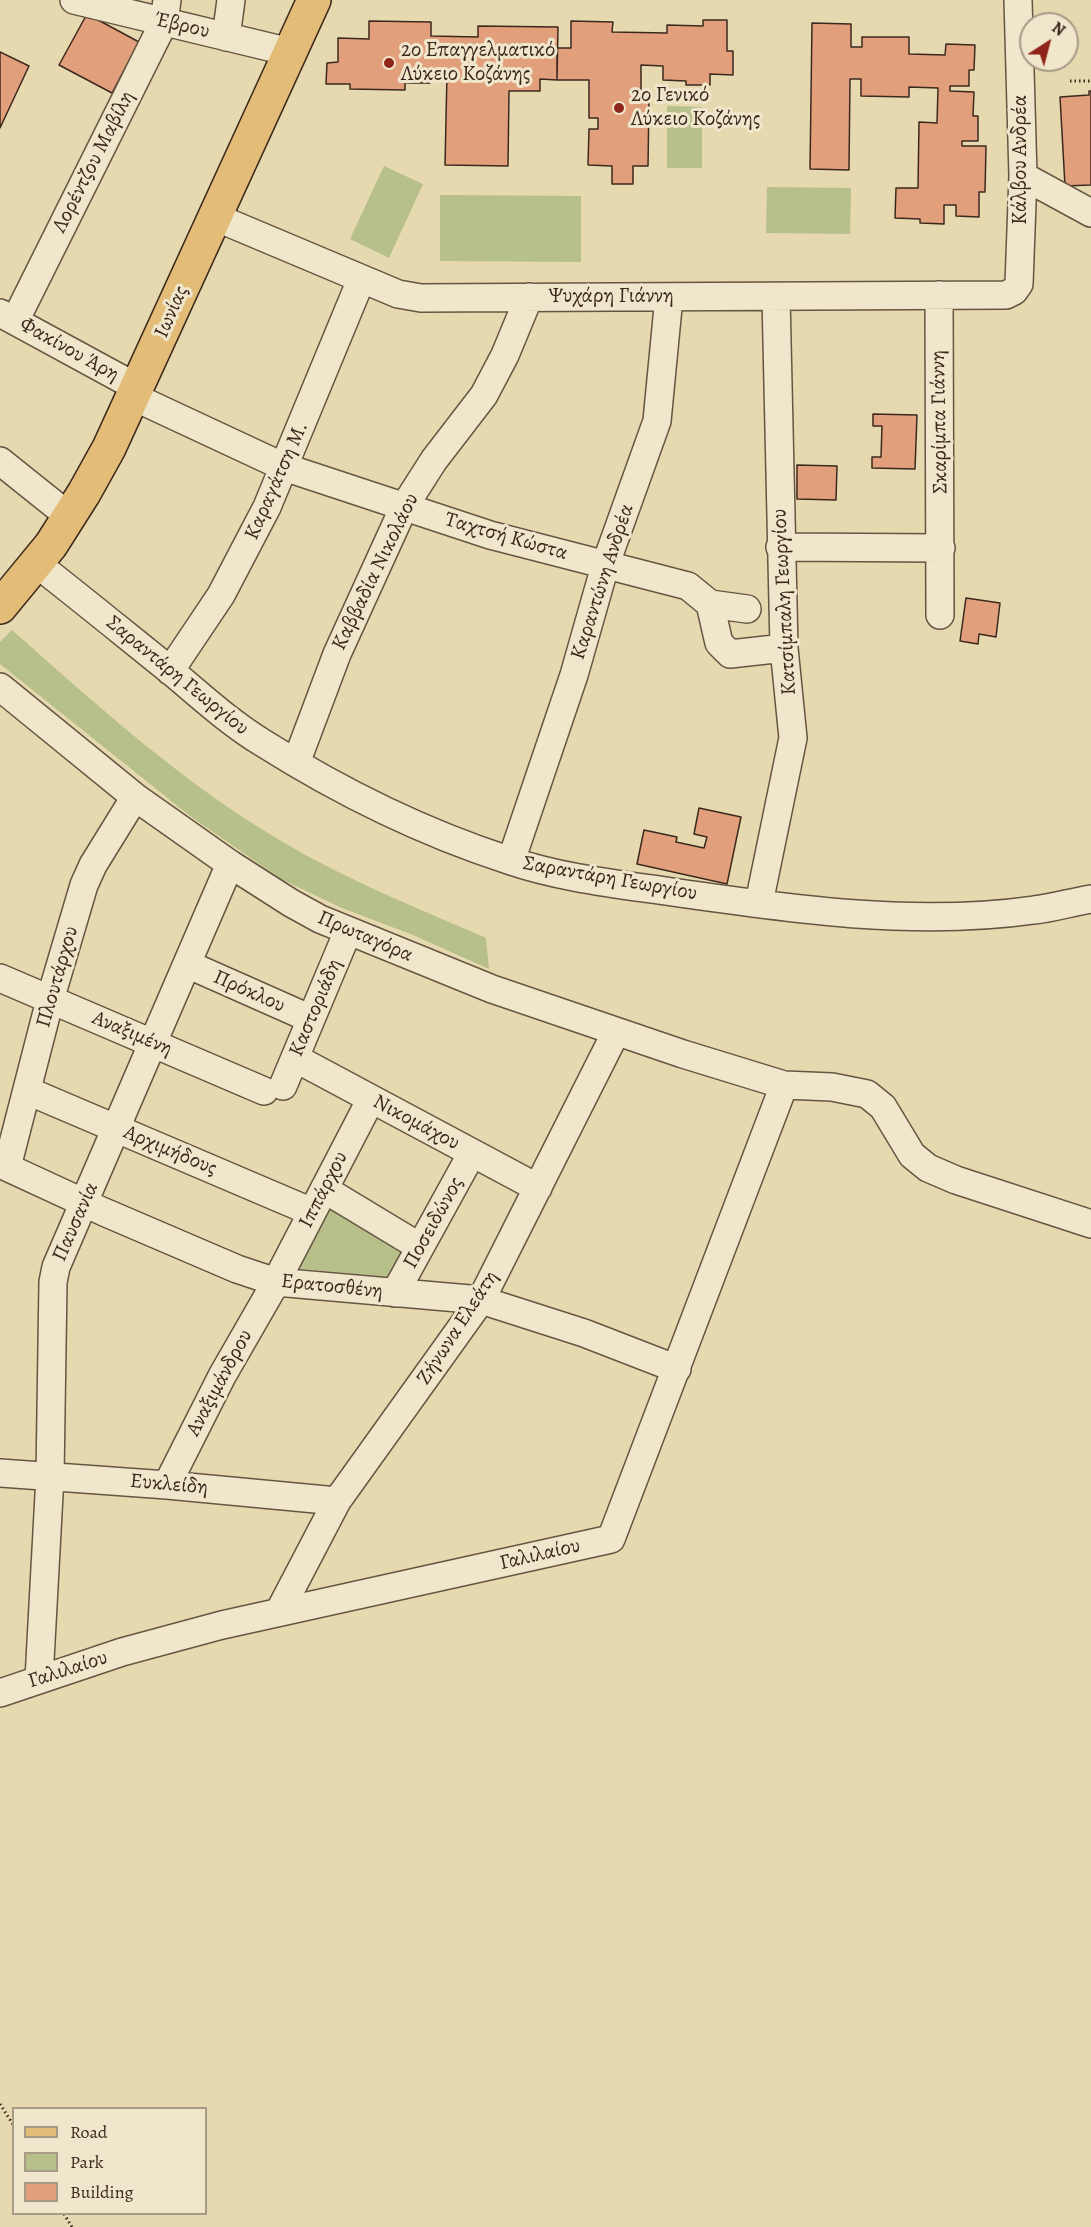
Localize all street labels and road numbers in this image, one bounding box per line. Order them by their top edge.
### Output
street label: Έβρου [152,7,212,45]
street label: Λορέντζου Μαβίλη [47,87,141,237]
street label: Κάλβου Ανδρέα [1008,95,1034,225]
street label: Ιωνίας [149,282,195,342]
street label: Ψυχάρη Γιάννη [548,284,674,310]
street label: Φακίνου Άρη [15,312,123,388]
street label: Σκαρίμπα Γιάννη [926,350,954,494]
street label: Καραγάτση Μ. [240,418,314,544]
street label: Καββαδία Νικολάου [327,489,425,655]
street label: Καραντώνη Ανδρέα [566,501,640,663]
street label: Ταχτσή Κώστα [442,507,570,567]
street label: Κατσίμπαλη Γεωργίου [768,508,802,696]
street label: Σαραντάρη Γεωργίου [100,611,254,741]
street label: Σαραντάρη Γεωργίου [521,851,699,907]
street label: Πρωταγόρα [314,906,416,968]
street label: Πλουτάρχου [32,923,84,1031]
street label: Καστοριάδη [284,955,348,1061]
street label: Πρόκλου [209,965,289,1019]
street label: Αναξιμένη [88,1006,176,1062]
street label: Νικομάχου [368,1090,464,1156]
street label: Αρχιμήδους [120,1120,220,1182]
street label: Ιππάρχου [294,1147,354,1233]
street label: Ποσειδώνος [398,1173,470,1273]
street label: Παυσανία [47,1179,105,1265]
street label: Ζήνωνα Ελεάτη [412,1266,504,1390]
street label: Ερατοσθένη [280,1269,384,1305]
street label: Αναξιμάνδρου [181,1325,259,1441]
street label: Ευκλείδη [129,1469,209,1501]
street label: Γαλιλαίου [497,1533,583,1577]
street label: Γαλιλαίου [25,1645,111,1695]

